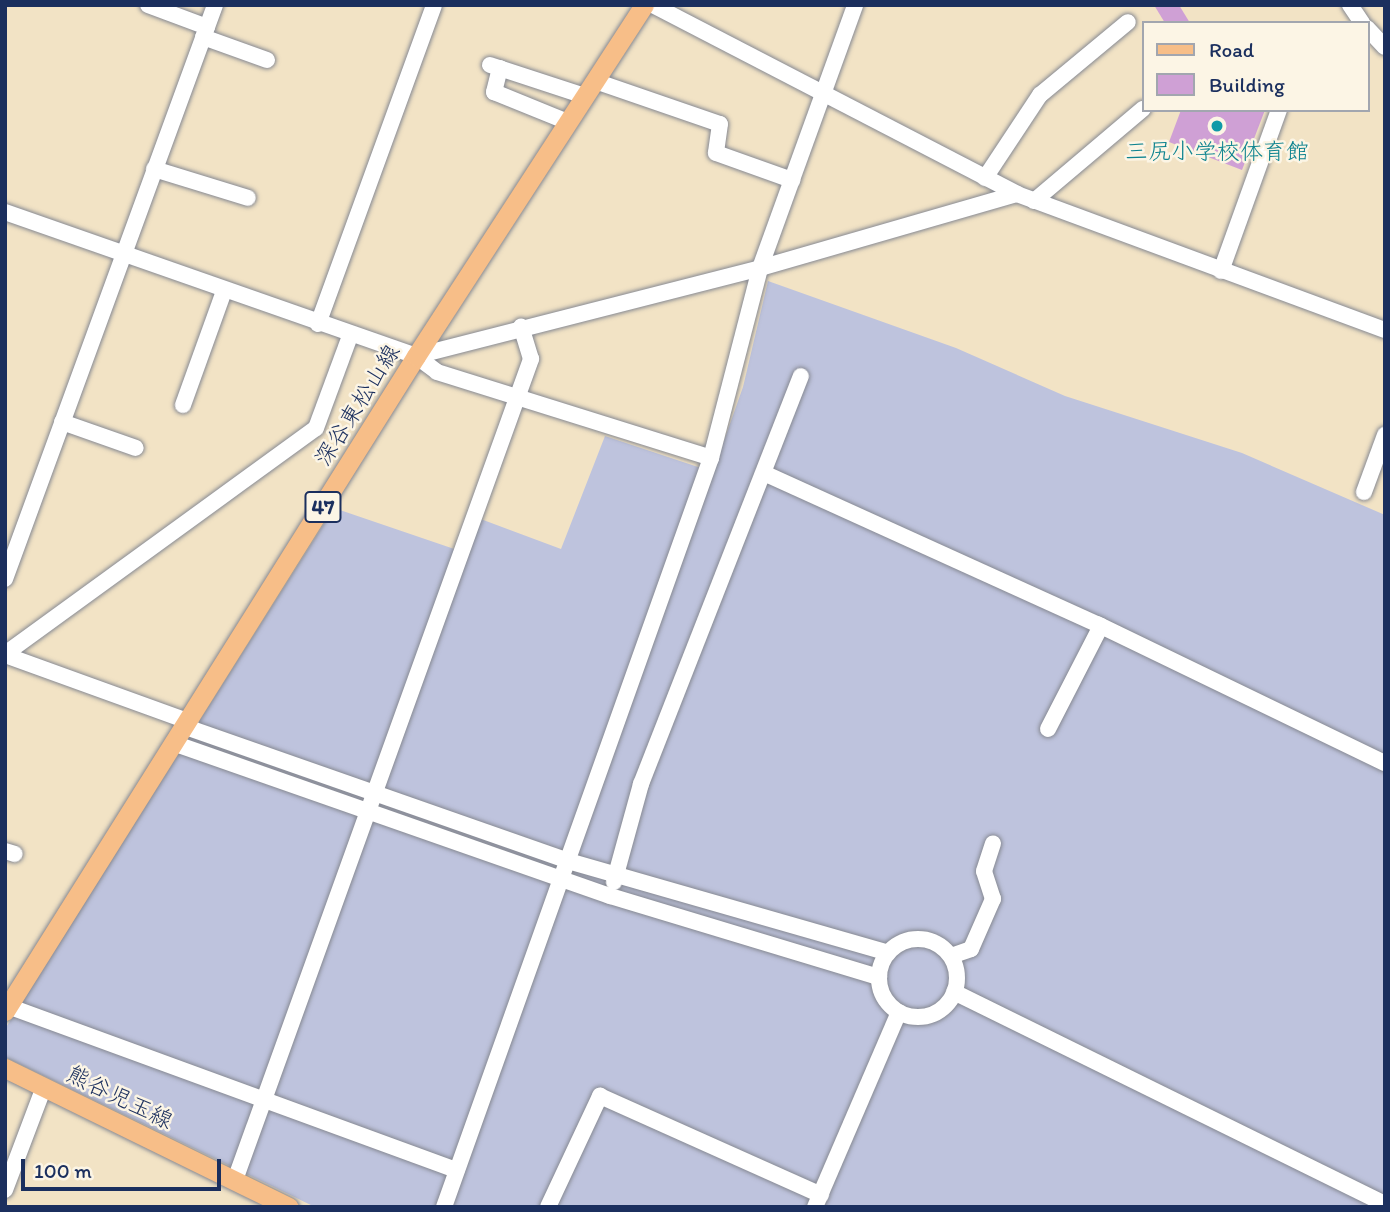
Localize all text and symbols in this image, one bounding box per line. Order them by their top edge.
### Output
legend [1142,21,1369,112]
text: Road [1209,37,1254,62]
text: Building [1209,72,1285,97]
marker: 三尻小学校体育館 [1209,118,1225,134]
place label: 三尻小学校体育館 [1125,137,1309,165]
street label: 深谷東松山線 [309,339,405,471]
road number: 47 [304,490,342,524]
street label: 熊谷児玉線 [62,1059,178,1135]
scale bar [24,1146,224,1190]
text: 100 m [34,1158,92,1183]

